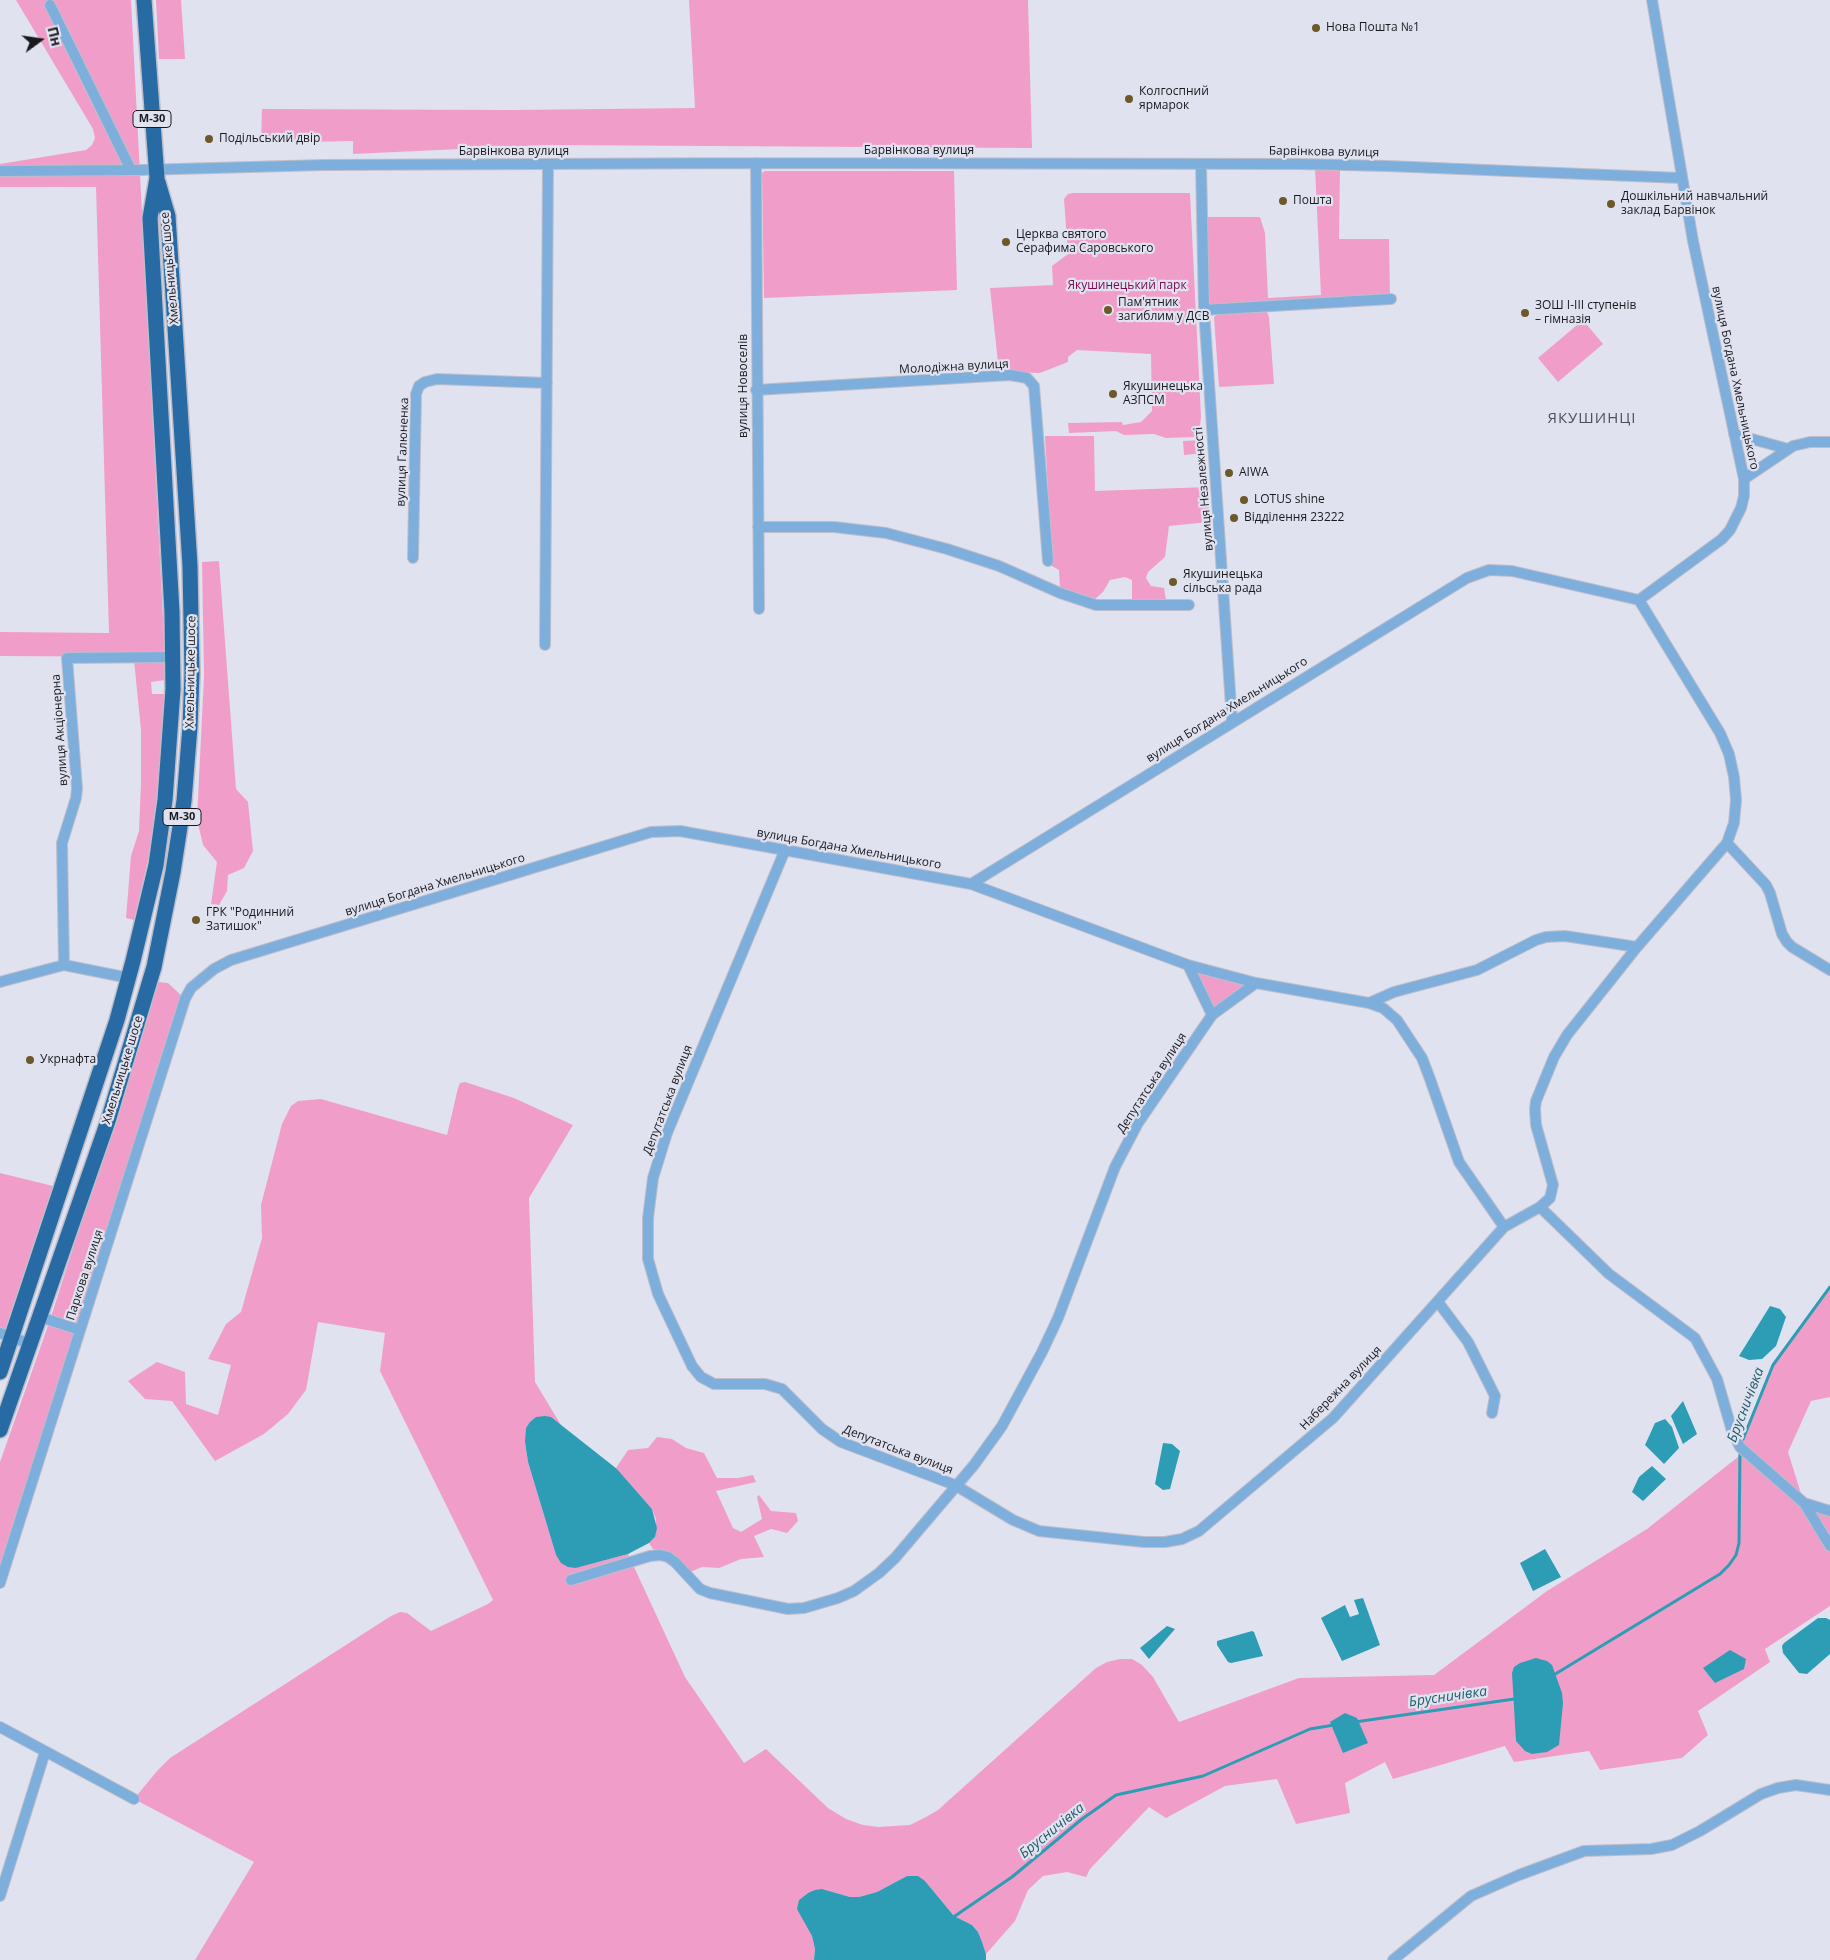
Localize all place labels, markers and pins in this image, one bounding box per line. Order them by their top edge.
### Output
place label: Нова Пошта №1 [1326,21,1420,35]
marker: Нова Пошта №1 [1310,22,1322,34]
place label: Колгоспний ярмарок [1139,85,1209,113]
marker: Колгоспний ярмарок [1123,93,1135,105]
place label: Подільський двір [219,132,320,146]
marker: Подільський двір [203,133,215,145]
place label: Дошкільний навчальний заклад Барвінок [1621,190,1768,218]
place label: Пошта [1293,194,1332,208]
marker: Пошта [1277,195,1289,207]
marker: Дошкільний навчальний заклад Барвінок [1605,198,1617,210]
place label: Церква святого Серафима Саровського [1016,228,1153,256]
marker: Церква святого Серафима Саровського [1000,236,1012,248]
place label: Пам'ятник загиблим у ДСВ [1118,296,1209,324]
place label: ЗОШ І-ІІІ ступенів – гімназія [1535,299,1636,327]
marker: Пам'ятник загиблим у ДСВ [1102,304,1114,316]
marker: ЗОШ І-ІІІ ступенів – гімназія [1519,307,1531,319]
place label: Якушинецька АЗПСМ [1123,380,1203,408]
marker: Якушинецька АЗПСМ [1107,388,1119,400]
place label: AIWA [1239,466,1269,480]
marker: AIWA [1223,467,1235,479]
place label: LOTUS shine [1254,493,1325,507]
marker: LOTUS shine [1238,494,1250,506]
place label: Відділення 23222 [1244,511,1344,525]
marker: Відділення 23222 [1228,512,1240,524]
place label: Якушинецька сільська рада [1183,568,1263,596]
marker: Якушинецька сільська рада [1167,576,1179,588]
place label: ГРК "Родинний Затишок" [206,906,294,934]
marker: ГРК "Родинний Затишок" [190,914,202,926]
place label: Укрнафта [40,1053,96,1067]
marker: Укрнафта [24,1054,36,1066]

